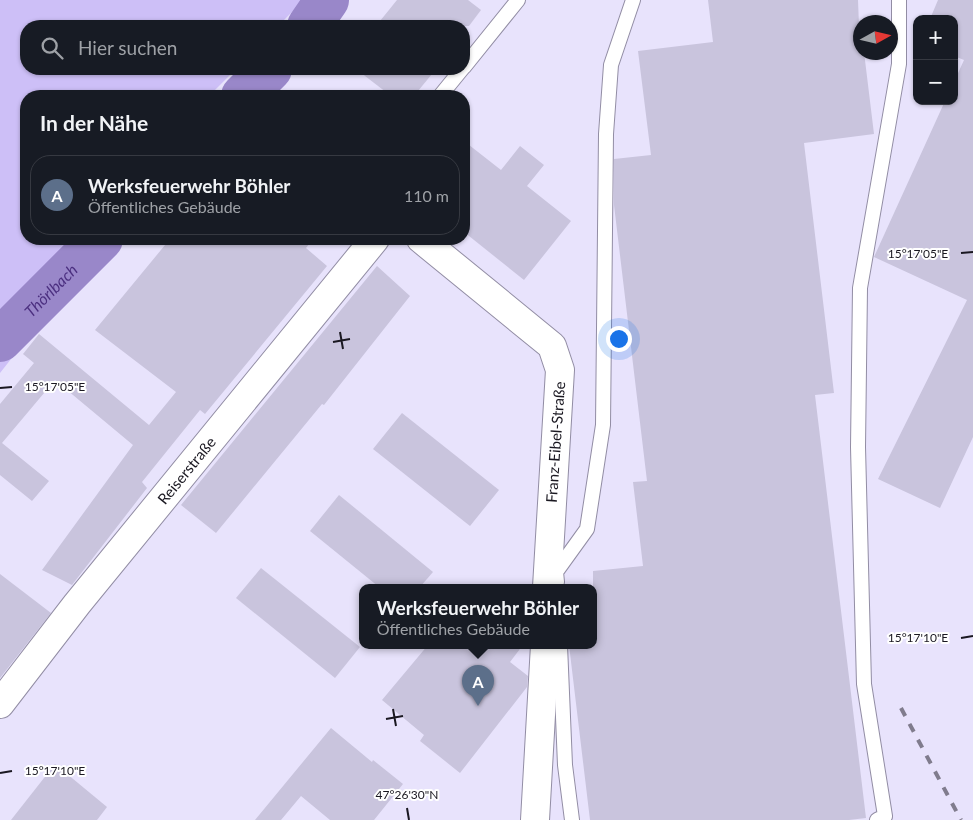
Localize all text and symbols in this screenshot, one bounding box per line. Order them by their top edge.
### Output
north arrow [853,15,898,60]
map controls [913,15,958,105]
button: + [913,15,958,60]
search box [20,20,470,75]
icon: search [38,34,66,62]
text: Hier suchen [78,36,177,59]
button: − [913,60,958,105]
text: In der Nähe [40,110,148,135]
text: Werksfeuerwehr Böhler [88,174,290,197]
text: A [51,186,63,205]
text: 110 m [404,186,449,205]
text: Öffentliches Gebäude [88,197,241,216]
text: 15°17'05"E [888,246,948,261]
water label: Thörlbach [20,259,81,320]
your location [606,326,632,352]
text: 15°17'05"E [25,379,85,394]
street label: Franz-Eibel-Straße [542,381,568,503]
street label: Reiserstraße [153,433,219,507]
popup [359,584,597,649]
text: Werksfeuerwehr Böhler [377,596,579,619]
text: Öffentliches Gebäude [377,619,530,638]
text: 15°17'10"E [888,630,948,645]
pin: A [462,665,494,706]
text: 15°17'10"E [25,763,85,778]
text: 47°26'30"N [376,787,438,802]

